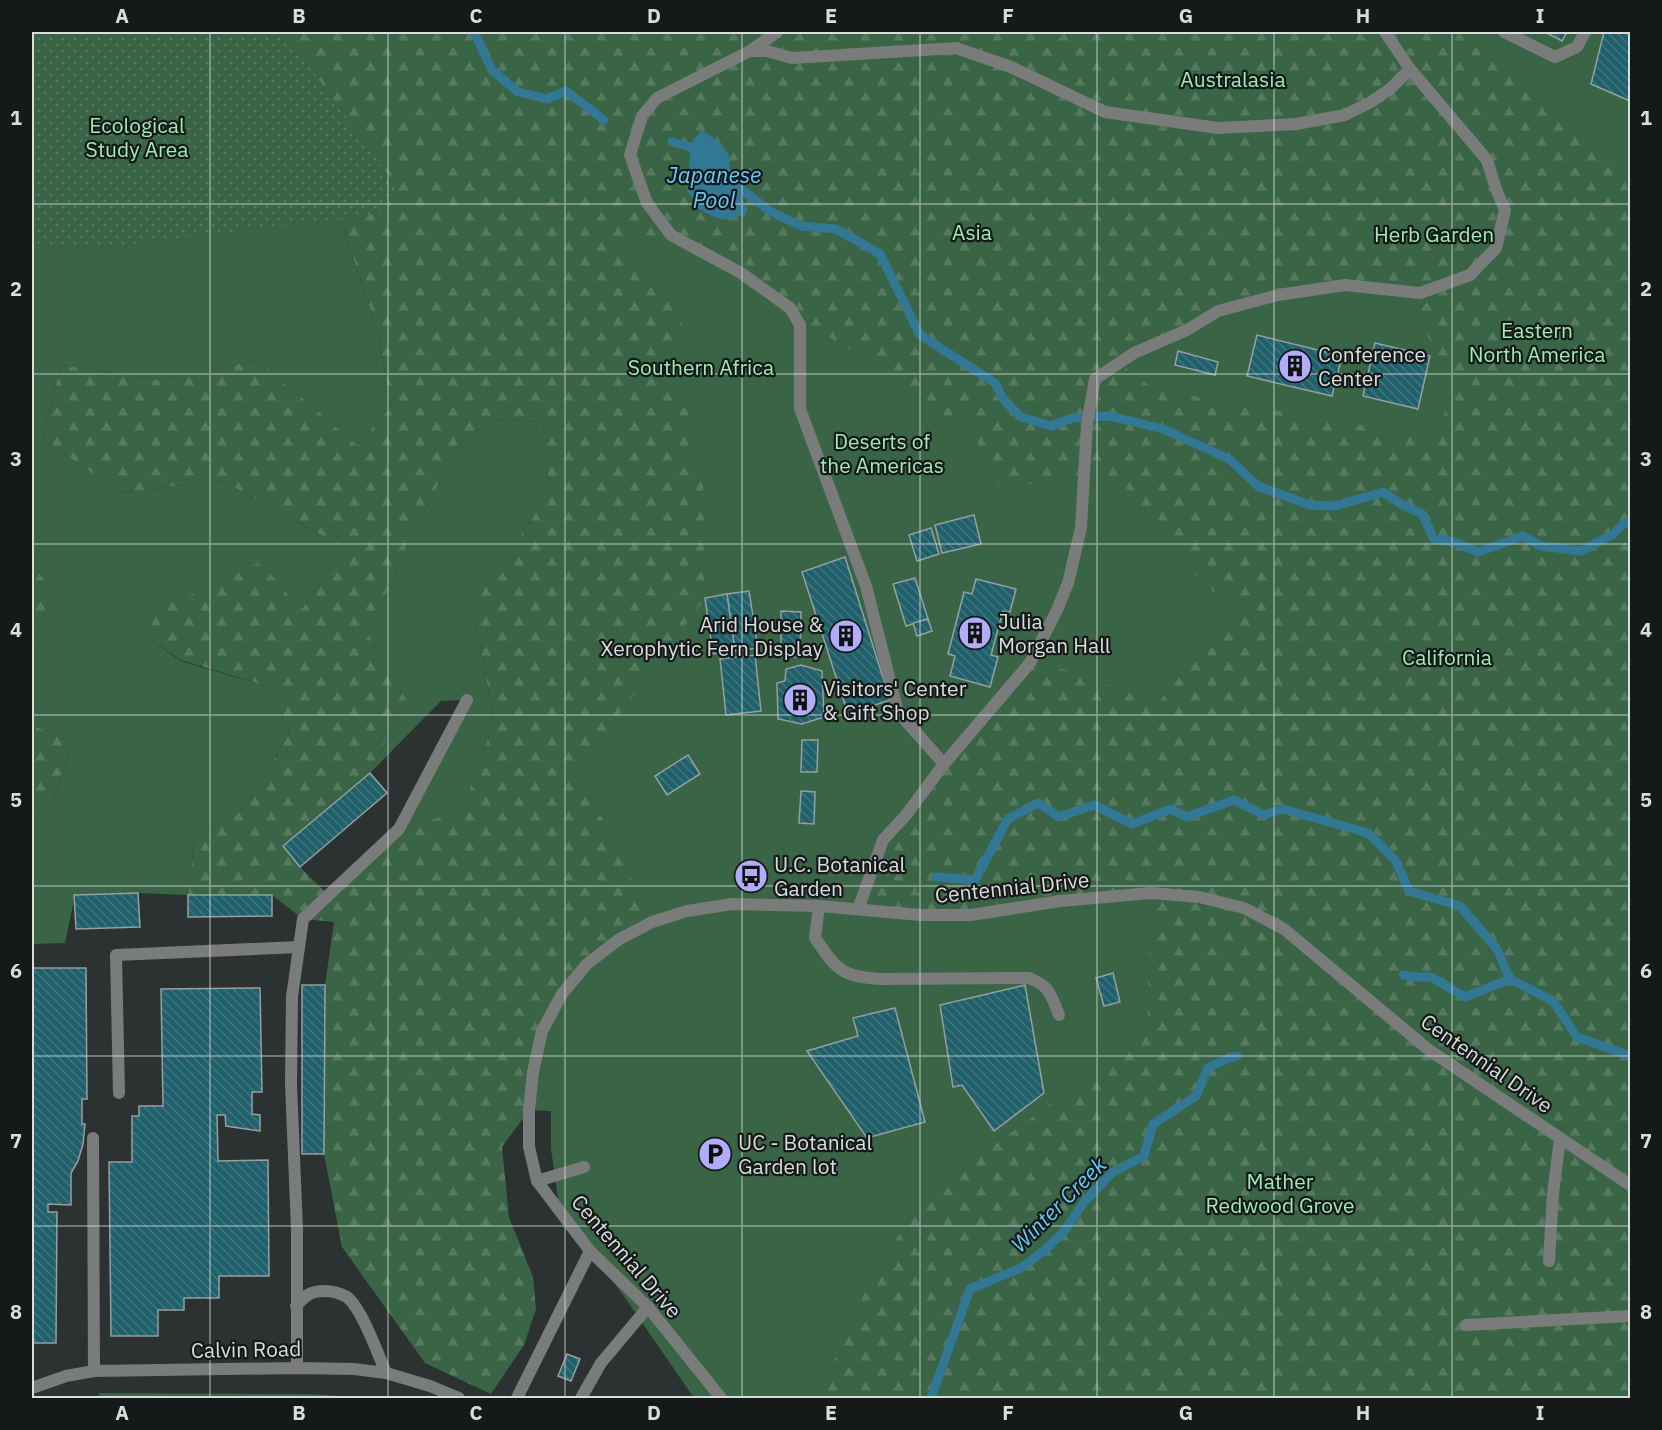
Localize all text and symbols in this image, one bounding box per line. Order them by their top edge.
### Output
text: A [115,2,129,29]
text: B [292,2,306,29]
text: C [469,2,483,29]
text: D [647,2,661,29]
text: E [825,2,837,29]
text: F [1002,2,1014,29]
text: G [1179,2,1193,29]
text: H [1356,2,1370,29]
text: I [1536,2,1544,29]
park label: Australasia [1180,65,1286,93]
text: 1 [10,104,22,131]
text: 1 [1640,104,1652,131]
park label: Ecological Study Area [86,111,188,163]
water label: Japanese Pool [667,160,761,214]
park label: Asia [952,218,992,246]
park label: Herb Garden [1374,220,1494,248]
text: 2 [10,275,22,302]
text: 2 [1640,275,1652,302]
park label: Eastern North America [1469,316,1605,368]
place label: Conference Center [1318,340,1426,392]
building icon: Conference Center [1277,348,1313,384]
park label: Southern Africa [628,353,774,381]
park label: Deserts of the Americas [820,427,944,479]
text: 3 [10,445,22,472]
text: 3 [1640,445,1652,472]
place label: Julia Morgan Hall [998,607,1111,659]
place label: Arid House & Xerophytic Fern Display [601,610,824,662]
building icon: Julia Morgan Hall [957,615,993,651]
text: 4 [10,616,22,643]
text: 4 [1640,616,1652,643]
building icon: Arid House & Xerophytic Fern Display [828,618,864,654]
park label: California [1402,643,1492,671]
place label: Visitors' Center & Gift Shop [823,674,967,726]
building icon: Visitors' Center & Gift Shop [782,682,818,718]
text: 5 [10,786,22,813]
text: 5 [1640,786,1652,813]
place label: U.C. Botanical Garden [774,850,906,902]
bus stop icon: U.C. Botanical Garden [733,858,769,894]
street label: Centennial Drive [933,865,1091,909]
text: 6 [10,957,22,984]
text: 6 [1640,957,1652,984]
street label: Centennial Drive [1415,1007,1559,1119]
text: 7 [10,1127,22,1154]
text: 7 [1640,1127,1652,1154]
place label: UC - Botanical Garden lot [738,1128,873,1180]
parking icon: UC - Botanical Garden lot [697,1136,733,1172]
water label: Winter Creek [1004,1150,1112,1258]
park label: Mather Redwood Grove [1206,1167,1355,1219]
street label: Centennial Drive [566,1188,688,1324]
text: 8 [10,1298,22,1325]
text: 8 [1640,1298,1652,1325]
street label: Calvin Road [191,1334,301,1364]
text: A [115,1399,129,1426]
text: B [292,1399,306,1426]
text: C [469,1399,483,1426]
text: D [647,1399,661,1426]
text: E [825,1399,837,1426]
text: F [1002,1399,1014,1426]
text: G [1179,1399,1193,1426]
text: H [1356,1399,1370,1426]
text: I [1536,1399,1544,1426]

